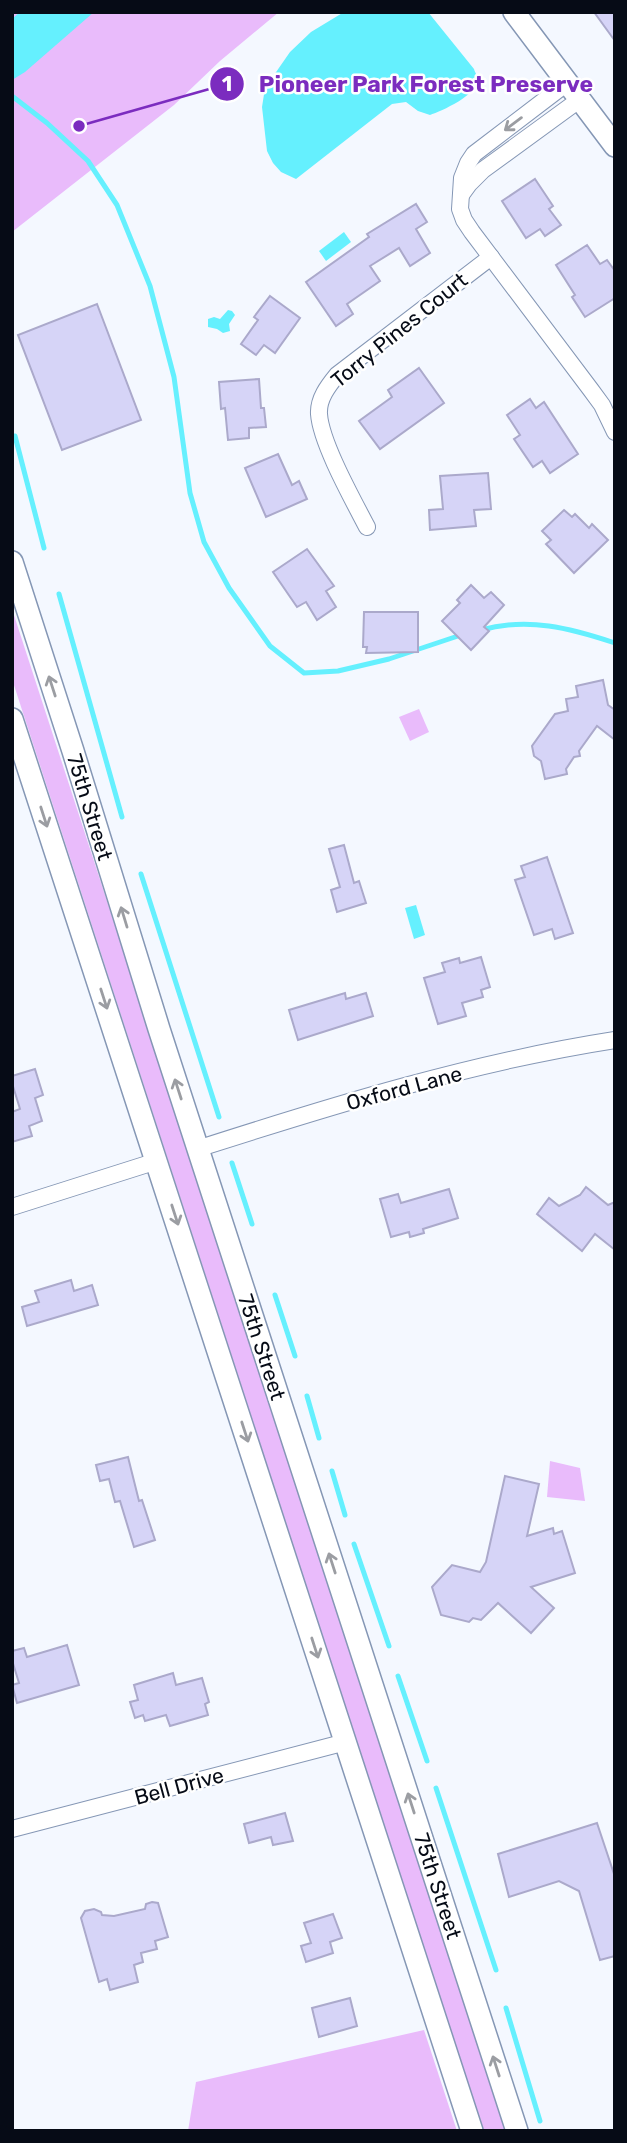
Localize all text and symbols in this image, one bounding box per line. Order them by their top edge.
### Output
callout: Pioneer Park Forest Preserve [210,62,608,106]
text: Pioneer Park Forest Preserve [259,70,593,98]
text: 1 [222,71,232,96]
one-way arrow [504,117,522,132]
street label: Torry Pines Court [326,267,472,393]
one-way arrow [45,676,58,698]
street label: 75th Street [62,751,118,863]
one-way arrow [39,806,52,828]
one-way arrow [116,907,129,929]
one-way arrow [98,988,111,1010]
street label: Oxford Lane [343,1061,465,1115]
one-way arrow [171,1078,184,1100]
one-way arrow [169,1204,182,1226]
street label: 75th Street [233,1291,291,1403]
one-way arrow [240,1420,252,1442]
one-way arrow [325,1553,338,1575]
one-way arrow [309,1637,322,1659]
street label: Bell Drive [131,1762,227,1810]
one-way arrow [403,1792,416,1814]
street label: 75th Street [409,1830,467,1942]
one-way arrow [489,2055,502,2077]

